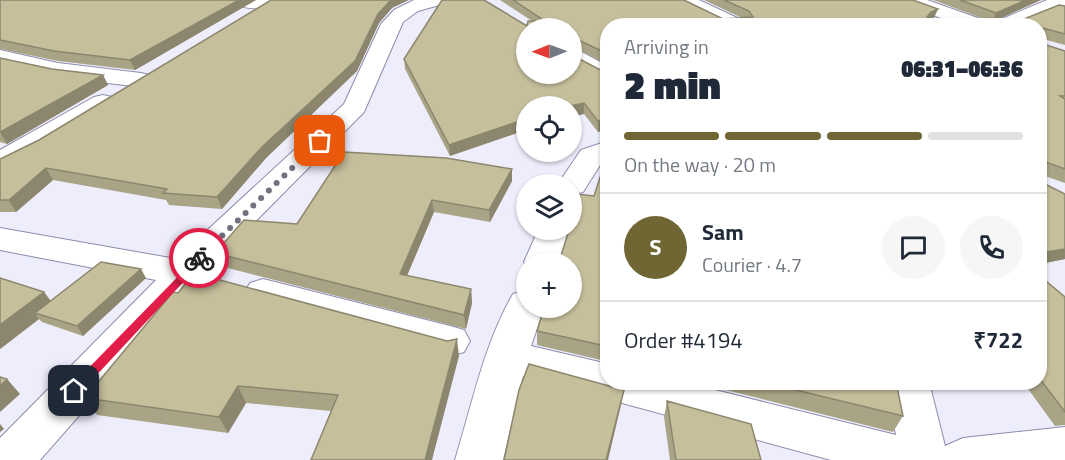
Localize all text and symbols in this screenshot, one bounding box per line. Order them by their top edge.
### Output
north arrow [516,18,582,84]
map controls [516,18,582,318]
text: Arriving in [624,31,709,62]
text: 06:31–06:36 [901,52,1023,86]
text: 2 min [624,55,721,114]
button: locate [516,96,582,162]
pin [294,115,345,166]
icon: bag [303,124,336,157]
text: On the way · 20 m [624,149,776,180]
button: layers [516,174,582,240]
text: Sam [702,215,744,249]
button: chat [882,216,945,279]
button: phone [960,216,1023,279]
courier [169,228,229,288]
text: S [650,230,661,264]
icon: bike [183,242,216,275]
text: Courier · 4.7 [702,249,802,280]
button: + [516,252,582,318]
text: Order #4194 [624,323,743,357]
text: ₹722 [973,323,1023,357]
pin [48,365,99,416]
icon: home [57,374,90,407]

